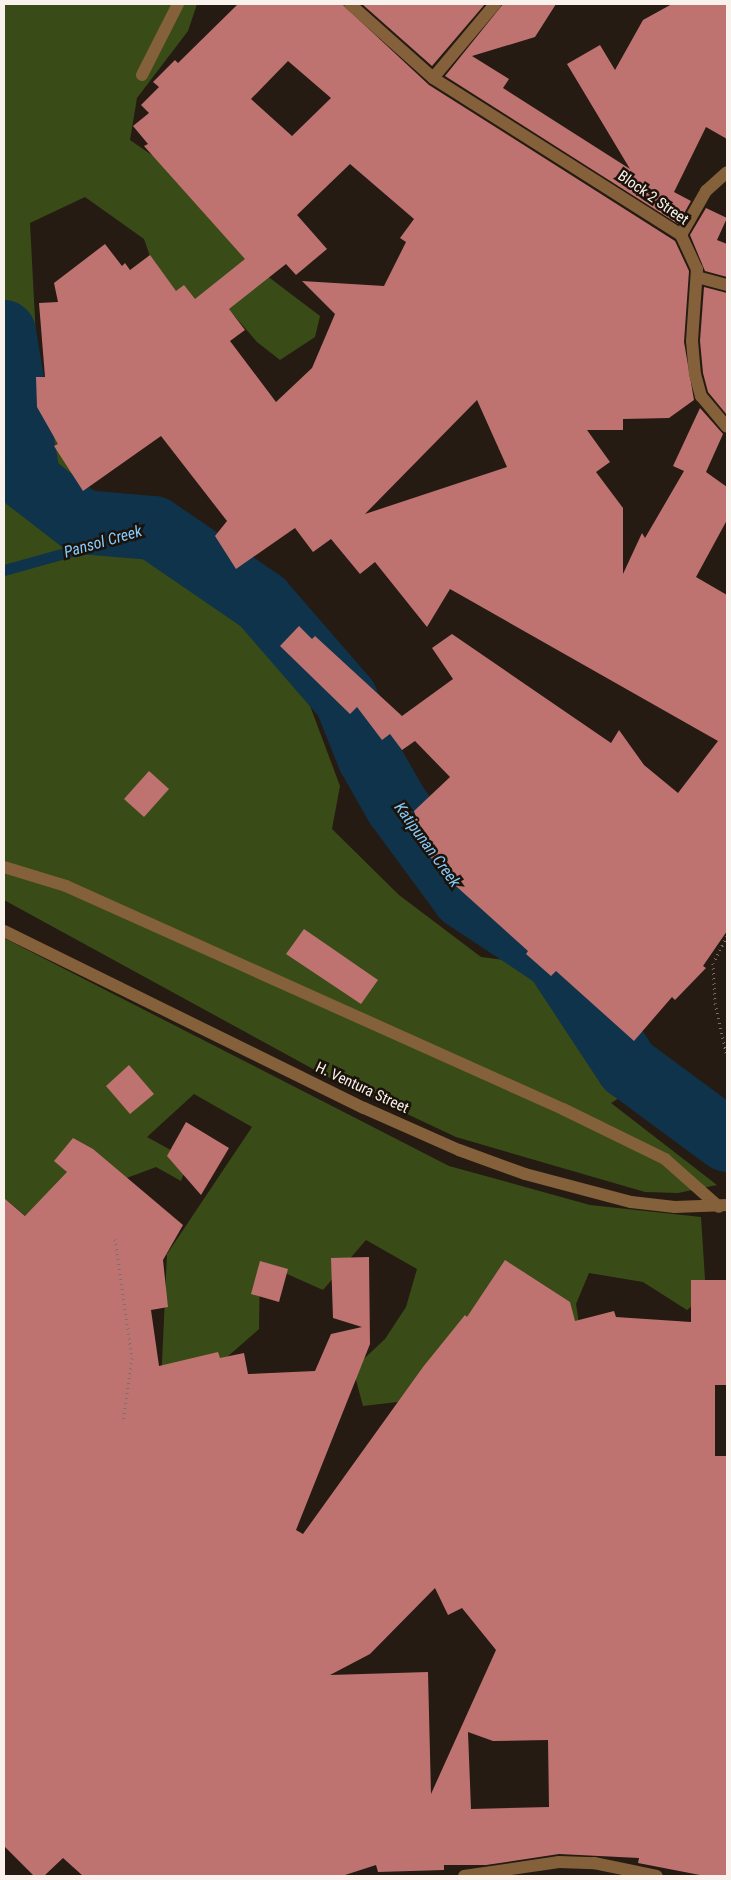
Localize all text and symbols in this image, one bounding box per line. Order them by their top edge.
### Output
street label: Block 2 Street [614,167,692,229]
water label: Pansol Creek [62,522,144,562]
water label: Katipunan Creek [390,799,464,891]
street label: H. Ventura Street [313,1059,411,1117]

